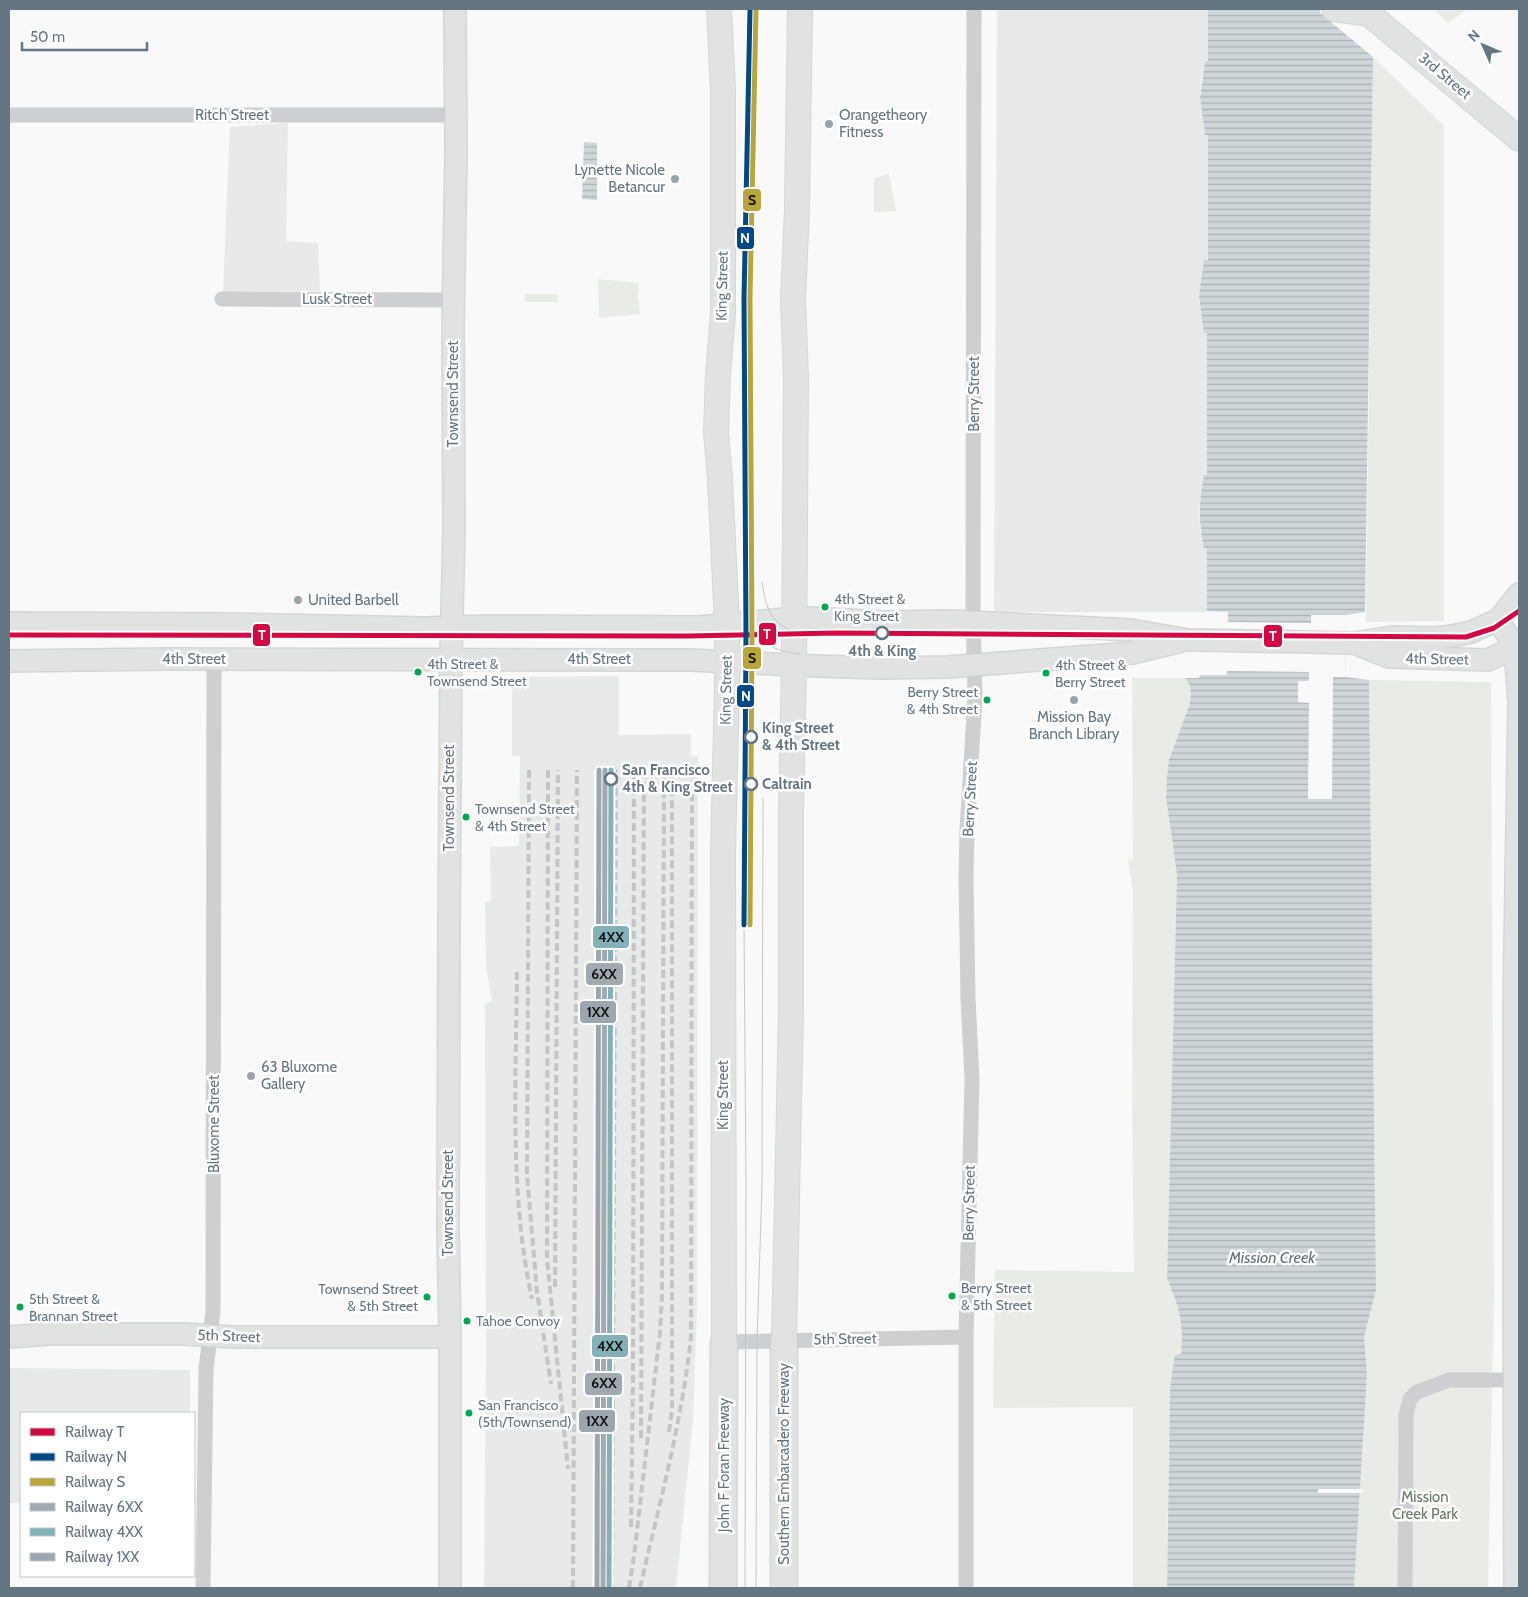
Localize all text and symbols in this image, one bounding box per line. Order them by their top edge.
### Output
scale bar [22,20,148,52]
north arrow [1458,20,1508,70]
text: N [1464,26,1484,46]
text: 50 m [30,28,65,46]
street label: 3rd Street [1415,49,1475,103]
street label: Ritch Street [195,106,269,124]
place label: Orangetheory Fitness [839,106,928,141]
marker: Orangetheory Fitness [823,118,835,130]
place label: Lynette Nicole Betancur [574,161,665,196]
marker: Lynette Nicole Betancur [669,173,681,185]
line badge: S [742,188,762,212]
text: S [748,191,756,209]
line badge: N [736,226,755,250]
text: N [740,229,750,247]
street label: King Street [712,251,732,321]
street label: Lusk Street [302,290,372,308]
street label: Townsend Street [444,341,462,447]
street label: Berry Street [965,356,983,432]
place label: 4th Street & King Street [834,590,906,625]
place label: United Barbell [308,591,399,609]
marker: United Barbell [292,594,304,606]
marker: 4th Street & King Street [820,602,830,612]
line badge: T [758,622,777,646]
line badge: T [252,623,271,647]
line badge: T [1263,624,1283,648]
text: T [763,625,771,643]
text: T [258,626,266,644]
marker: 4th & King [875,626,889,640]
text: T [1269,627,1277,645]
place label: 4th & King [848,642,917,660]
line badge: S [742,646,762,670]
text: S [748,649,756,667]
street label: 4th Street [1405,649,1469,669]
street label: 4th Street [162,650,226,668]
street label: 4th Street [567,650,631,668]
place label: 4th Street & Townsend Street [427,655,527,690]
street label: King Street [716,655,736,725]
place label: 4th Street & Berry Street [1055,656,1127,691]
marker: 4th Street & Townsend Street [413,667,423,677]
marker: 4th Street & Berry Street [1041,668,1051,678]
place label: Berry Street & 4th Street [907,683,978,718]
line badge: N [736,684,755,708]
text: N [741,687,751,705]
marker: Mission Bay Branch Library [1068,694,1080,706]
marker: Berry Street & 4th Street [982,695,992,705]
place label: Mission Bay Branch Library [1029,708,1120,743]
place label: King Street & 4th Street [762,719,840,754]
marker: King Street & 4th Street [744,730,758,744]
street label: Townsend Street [440,745,458,851]
place label: San Francisco 4th & King Street [622,761,733,796]
street label: Berry Street [959,761,981,837]
marker: San Francisco 4th & King Street [604,772,618,786]
place label: Caltrain [762,775,812,793]
marker: Caltrain [744,777,758,791]
place label: Townsend Street & 4th Street [475,800,575,835]
marker: Townsend Street & 4th Street [461,812,471,822]
line badge: 4XX [592,925,630,949]
text: 4XX [598,928,624,946]
line badge: 6XX [585,962,624,986]
text: 6XX [591,965,617,983]
line badge: 1XX [579,1000,617,1024]
text: 1XX [587,1003,610,1021]
place label: 63 Bluxome Gallery [261,1058,338,1093]
street label: King Street [714,1060,732,1130]
marker: 63 Bluxome Gallery [245,1070,257,1082]
street label: Bluxome Street [205,1075,223,1173]
street label: Townsend Street [439,1150,457,1256]
street label: Berry Street [959,1165,979,1241]
water label: Mission Creek [1228,1248,1316,1267]
place label: Berry Street & 5th Street [961,1279,1032,1314]
place label: Townsend Street & 5th Street [318,1280,418,1315]
place label: 5th Street & Brannan Street [29,1290,118,1325]
marker: Berry Street & 5th Street [947,1291,957,1301]
marker: Townsend Street & 5th Street [422,1292,432,1302]
marker: 5th Street & Brannan Street [15,1302,25,1312]
place label: Tahoe Convoy [476,1312,560,1330]
marker: Tahoe Convoy [462,1316,472,1326]
street label: 5th Street [197,1326,261,1346]
street label: 5th Street [813,1329,877,1349]
line badge: 4XX [591,1334,629,1358]
text: 4XX [597,1337,623,1355]
street label: Southern Embarcadero Freeway [775,1362,793,1565]
line badge: 6XX [584,1372,623,1396]
text: 6XX [591,1374,617,1392]
place label: San Francisco (5th/Townsend) [478,1396,572,1431]
street label: John F Foran Freeway [715,1397,733,1533]
marker: San Francisco (5th/Townsend) [464,1408,474,1418]
line badge: 1XX [578,1409,616,1433]
legend [20,1412,195,1577]
text: 1XX [586,1412,609,1430]
text: Railway T [65,1423,124,1441]
text: Railway N [65,1448,127,1466]
text: Railway S [65,1473,125,1491]
park label: Mission Creek Park [1392,1488,1458,1523]
text: Railway 6XX [65,1498,143,1516]
text: Railway 4XX [65,1523,143,1541]
text: Railway 1XX [65,1548,139,1566]

